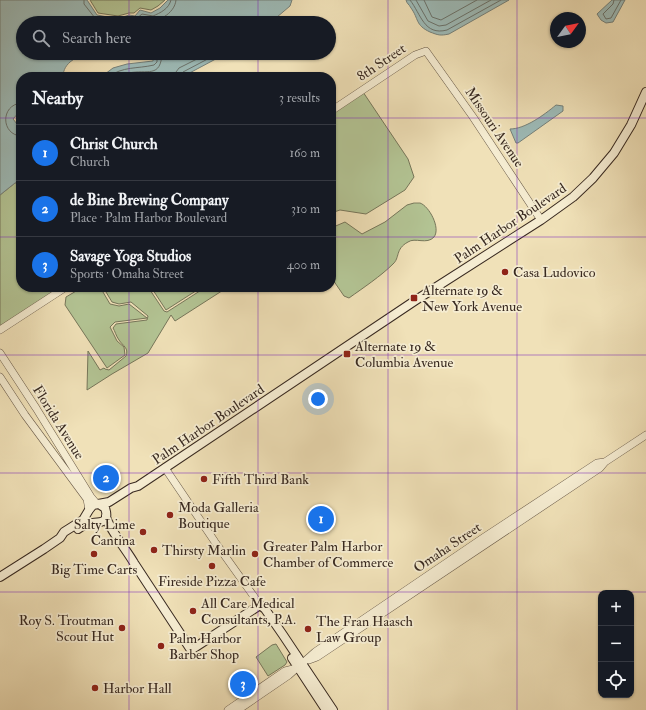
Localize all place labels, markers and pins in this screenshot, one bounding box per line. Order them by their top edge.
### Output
place label: Casa Ludovico [513,264,596,281]
marker: Casa Ludovico [500,267,510,277]
place label: Alternate 19 & New York Avenue [421,282,522,315]
marker: Alternate 19 & New York Avenue [409,293,419,303]
place label: Alternate 19 & Columbia Avenue [354,338,453,371]
marker: Alternate 19 & Columbia Avenue [342,349,352,359]
pin: 2 [93,463,119,493]
place label: Fifth Third Bank [212,471,309,488]
marker: Fifth Third Bank [199,474,209,484]
place label: Moda Galleria Boutique [178,499,259,532]
pin: 1 [308,504,334,534]
marker: Moda Galleria Boutique [165,510,175,520]
place label: Salty Lime Cantina [74,516,135,549]
marker: Salty Lime Cantina [138,527,148,537]
place label: Greater Palm Harbor Chamber of Commerce [263,538,394,571]
place label: Thirsty Marlin [162,542,246,560]
marker: Thirsty Marlin [149,545,159,555]
marker: Big Time Carts [89,549,99,559]
marker: Greater Palm Harbor Chamber of Commerce [250,549,260,559]
place label: Big Time Carts [51,561,138,578]
marker: Fireside Pizza Cafe [207,561,217,571]
place label: Fireside Pizza Cafe [158,573,266,590]
place label: All Care Medical Consultants, P.A. [200,595,296,628]
marker: All Care Medical Consultants, P.A. [188,606,198,616]
place label: Roy S. Troutman Scout Hut [19,612,114,645]
place label: The Fran Haasch Law Group [316,613,414,647]
marker: Roy S. Troutman Scout Hut [117,623,127,633]
marker: The Fran Haasch Law Group [303,624,313,634]
place label: Palm Harbor Barber Shop [169,630,242,664]
marker: Palm Harbor Barber Shop [156,641,166,651]
pin: 3 [230,669,256,699]
place label: Harbor Hall [103,680,172,697]
marker: Harbor Hall [90,683,100,693]

